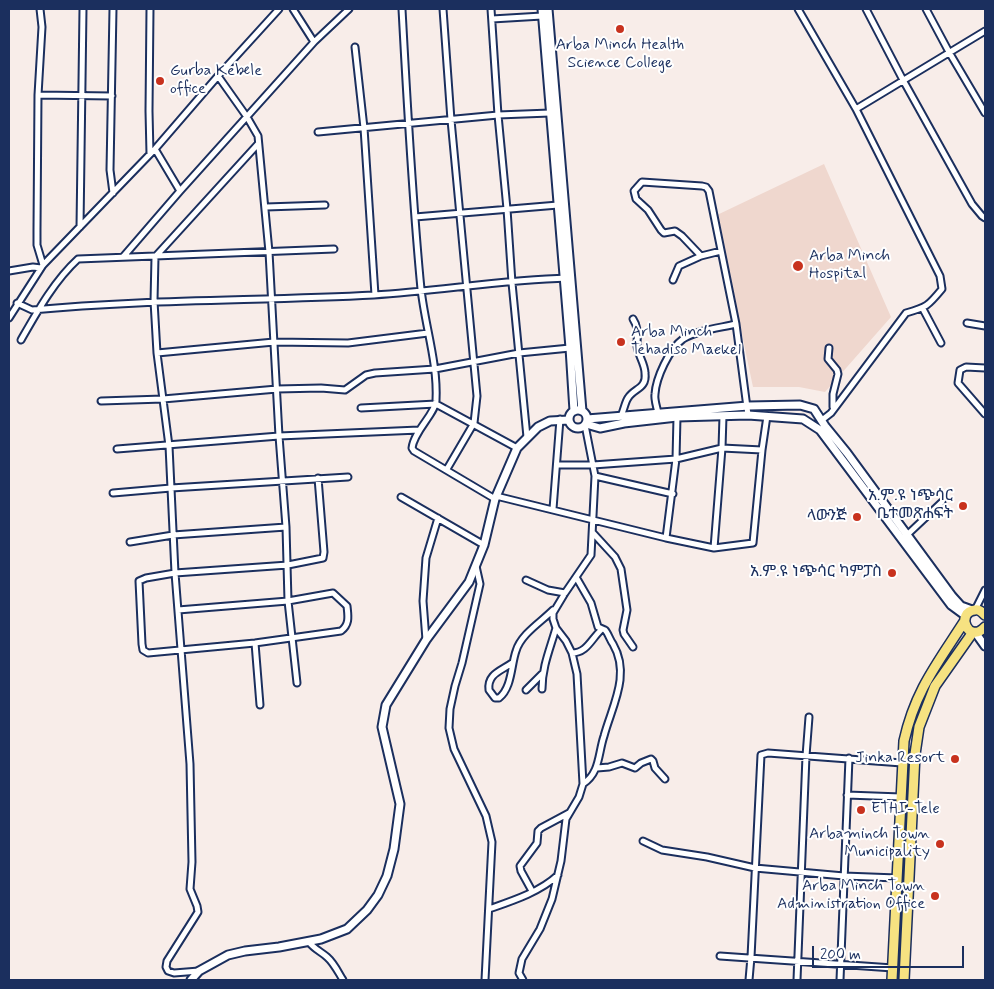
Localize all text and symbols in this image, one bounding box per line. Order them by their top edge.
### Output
marker: Arba Minch Health Science College [614,23,626,35]
place label: Arba Minch Health Science College [556,36,684,74]
place label: Gurba Kebele office [170,62,262,100]
marker: Gurba Kebele office [154,75,166,87]
place label: Arba Minch Hospital [809,247,890,285]
marker: Arba Minch Hospital [791,259,805,273]
place label: Arba Minch Tehadiso Maekel [631,323,741,361]
marker: Arba Minch Tehadiso Maekel [615,336,627,348]
place label: አ.ም.ዩ ነጭሳር ቤተመጽሐፍት [868,487,953,525]
marker: አ.ም.ዩ ነጭሳር ቤተመጽሐፍት [957,500,969,512]
place label: ላውንጅ [807,507,847,527]
marker: ላውንጅ [851,511,863,523]
place label: አ.ም.ዩ ነጭሳር ካምፓስ [750,563,882,583]
marker: አ.ም.ዩ ነጭሳር ካምፓስ [886,567,898,579]
place label: Jinka Resort [855,749,945,769]
marker: Jinka Resort [949,753,961,765]
place label: ETHI-Tele [871,800,940,820]
marker: ETHI-Tele [855,804,867,816]
place label: Arbaminch Town Municipality [809,825,930,863]
marker: Arbaminch Town Municipality [934,838,946,850]
place label: Arba Minch Town Administration Office [777,877,925,915]
marker: Arba Minch Town Administration Office [929,890,941,902]
scale bar [814,936,966,968]
text: 200 m [820,945,861,965]

